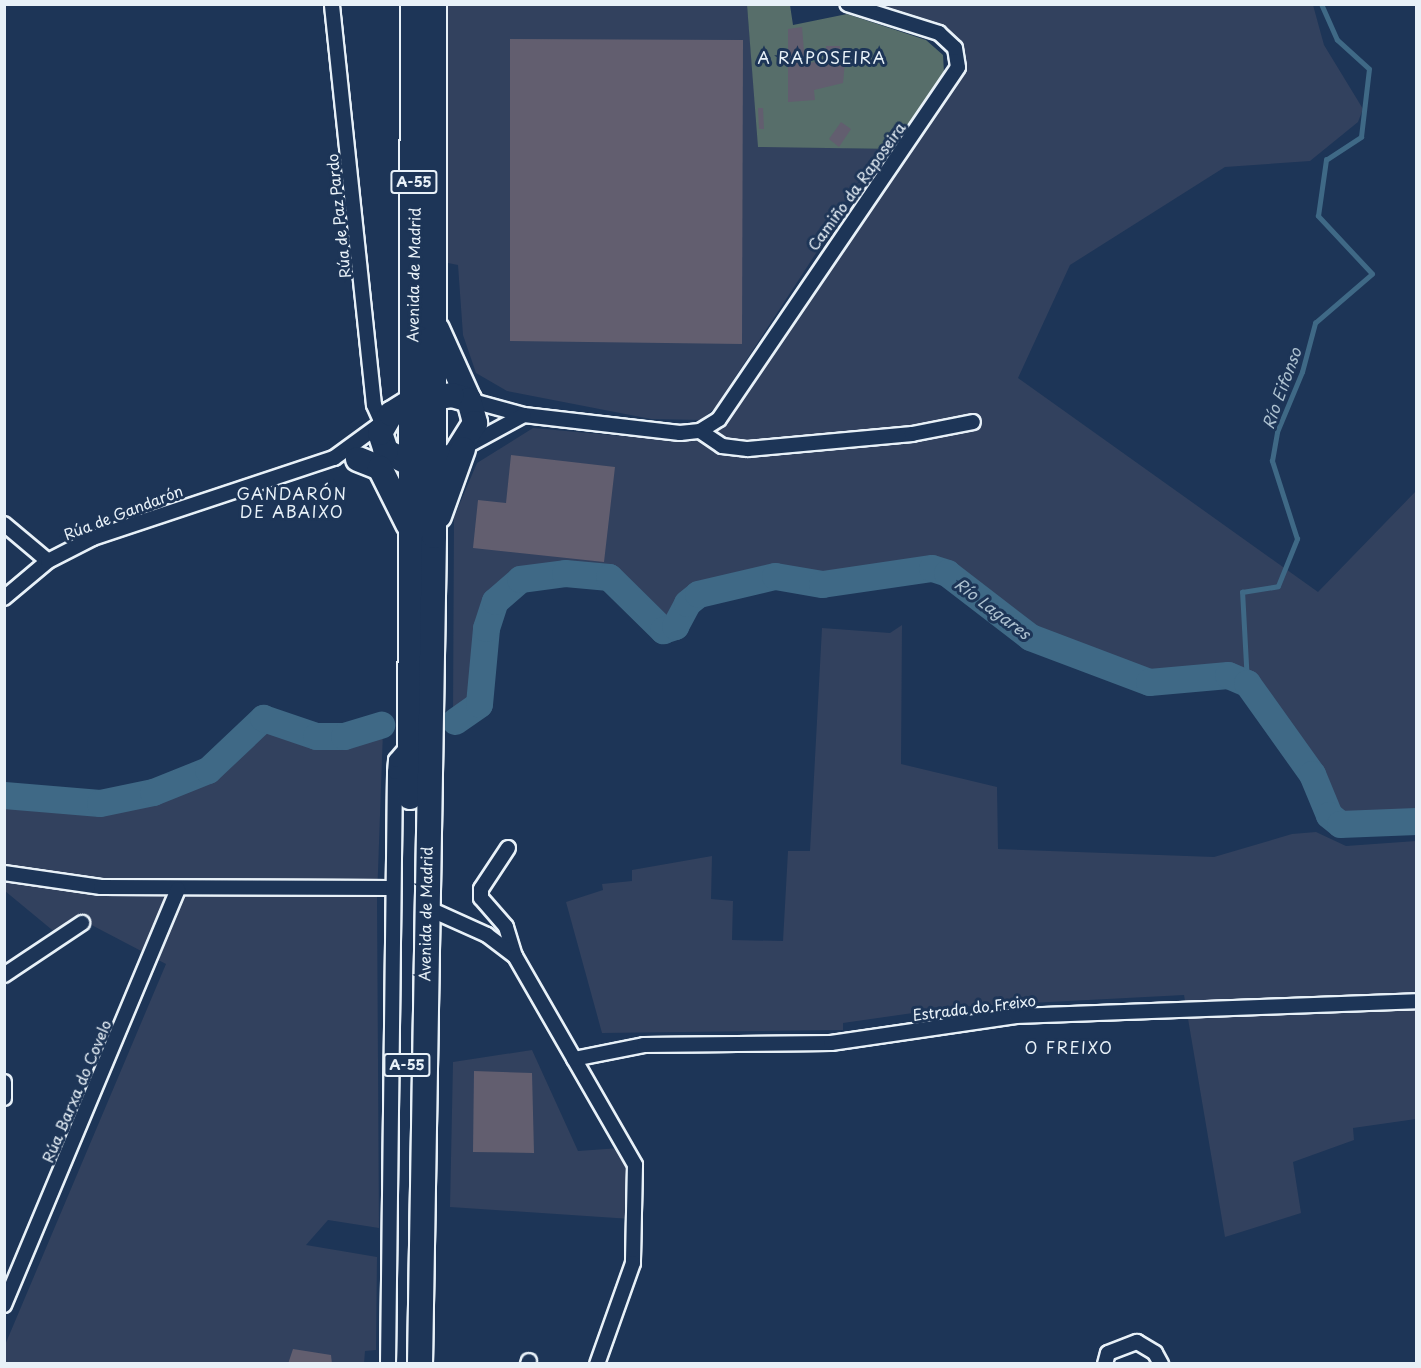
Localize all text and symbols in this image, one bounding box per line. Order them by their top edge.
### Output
district label: A RAPOSEIRA [758,47,886,67]
street label: Camiño da Raposeira [803,118,909,254]
street label: Rúa de Paz Pardo [322,152,354,280]
road number: A-55 [390,171,438,193]
street label: Avenida de Madrid [403,207,423,343]
water label: Río Eifonso [1257,345,1305,431]
street label: Rúa de Gandarón [60,481,186,543]
district label: GANDARÓN DE ABAIXO [235,483,349,521]
water label: Río Lagares [951,573,1035,643]
street label: Avenida de Madrid [415,846,435,982]
street label: Estrada do Freixo [911,990,1037,1024]
street label: Rúa Barxa do Covelo [38,1018,114,1164]
district label: O FREIXO [1025,1037,1113,1057]
road number: A-55 [383,1054,431,1076]

